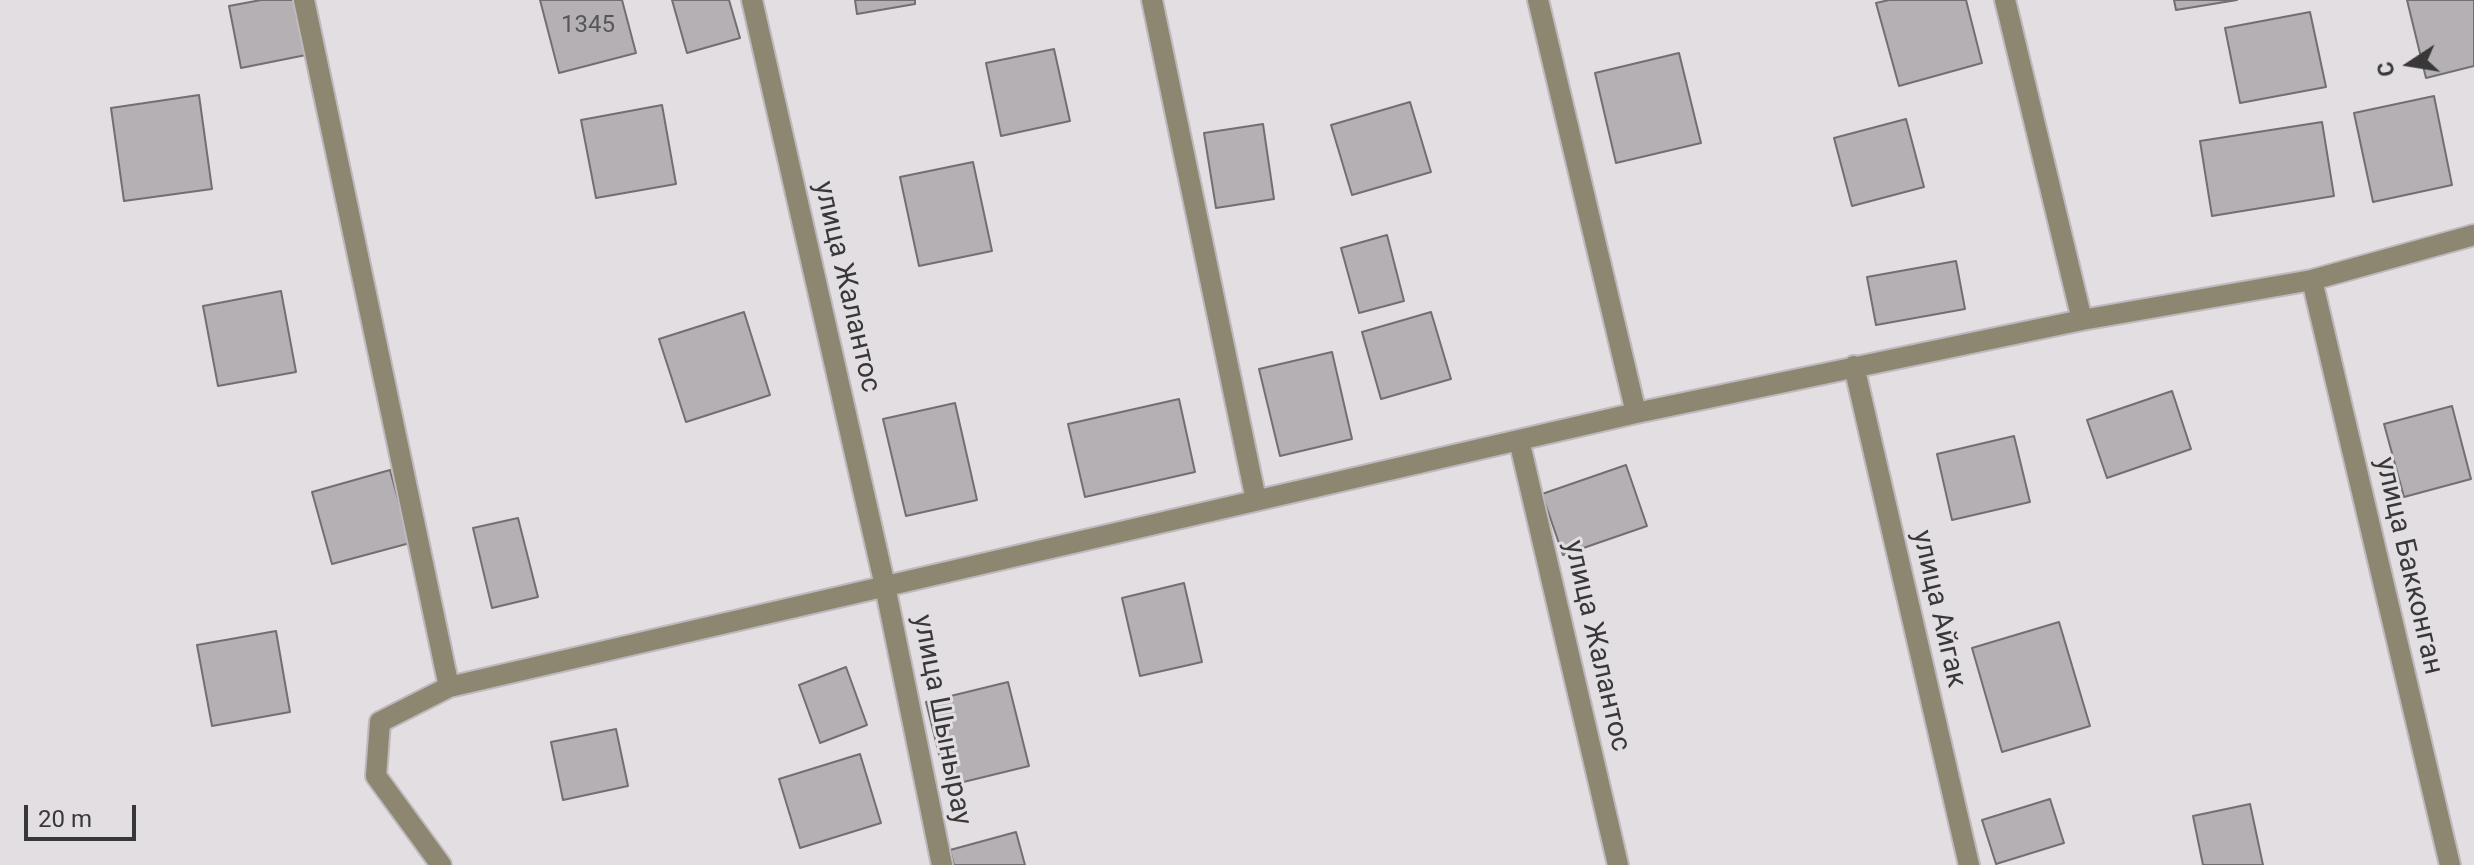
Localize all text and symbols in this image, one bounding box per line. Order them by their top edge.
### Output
house number: 1345 [561,12,615,40]
north arrow [2370,24,2450,104]
text: С [2372,59,2400,79]
street label: улица Жалантос [805,178,887,396]
street label: улица Бакконган [2367,454,2449,678]
street label: улица Айгак [1904,527,1972,691]
street label: улица Жалантос [1555,537,1637,755]
street label: улица Шынырау [904,612,978,828]
scale bar [28,789,140,839]
text: 20 m [38,805,92,833]

